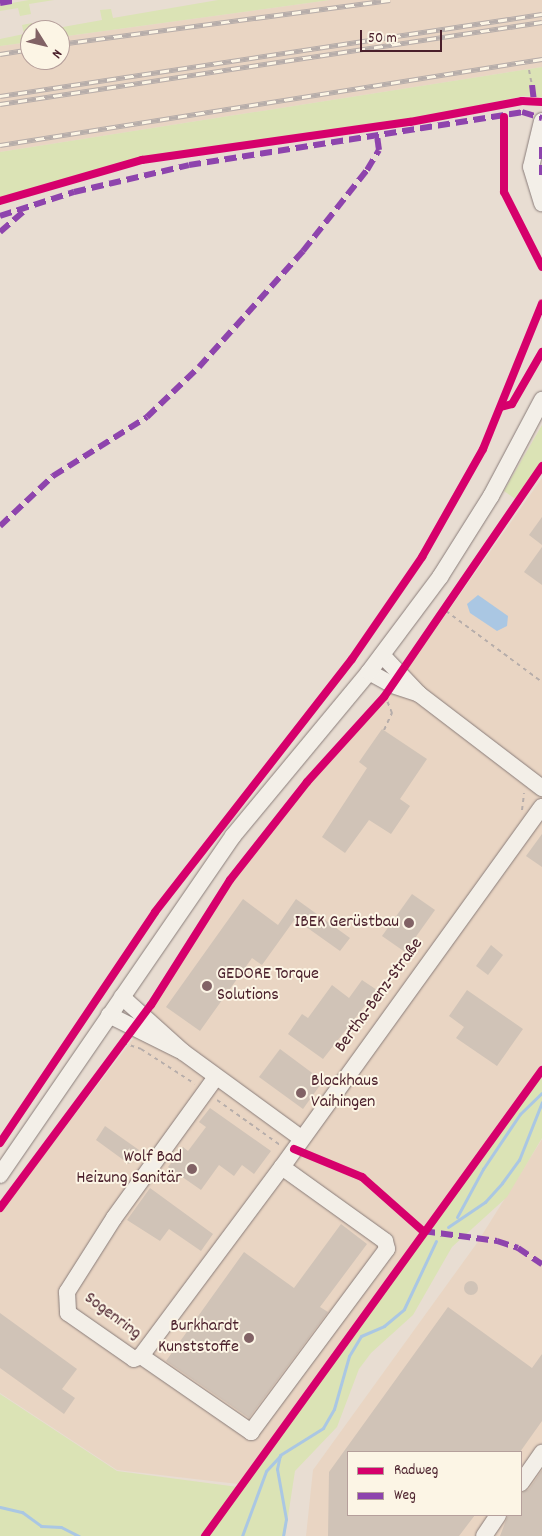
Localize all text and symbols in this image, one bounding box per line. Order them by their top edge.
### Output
north arrow [20,20,70,70]
scale bar [362,20,444,52]
text: 50 m [368,28,397,50]
text: N [46,45,66,62]
place label: IBEK Gerüstbau [295,912,399,934]
marker: IBEK Gerüstbau [403,917,415,929]
street label: Bertha-Benz-Straße [331,934,429,1058]
place label: GEDORE Torque Solutions [217,965,319,1008]
marker: GEDORE Torque Solutions [201,980,213,992]
place label: Blockhaus Vaihingen [311,1072,378,1114]
marker: Blockhaus Vaihingen [295,1087,307,1099]
place label: Wolf Bad Heizung Sanitär [76,1148,182,1190]
marker: Wolf Bad Heizung Sanitär [186,1163,198,1175]
street label: Sogenring [79,1288,145,1346]
place label: Burkhardt Kunststoffe [158,1317,239,1360]
marker: Burkhardt Kunststoffe [243,1332,255,1344]
legend [347,1451,522,1516]
text: Radweg [394,1460,438,1482]
text: Weg [394,1485,416,1507]

